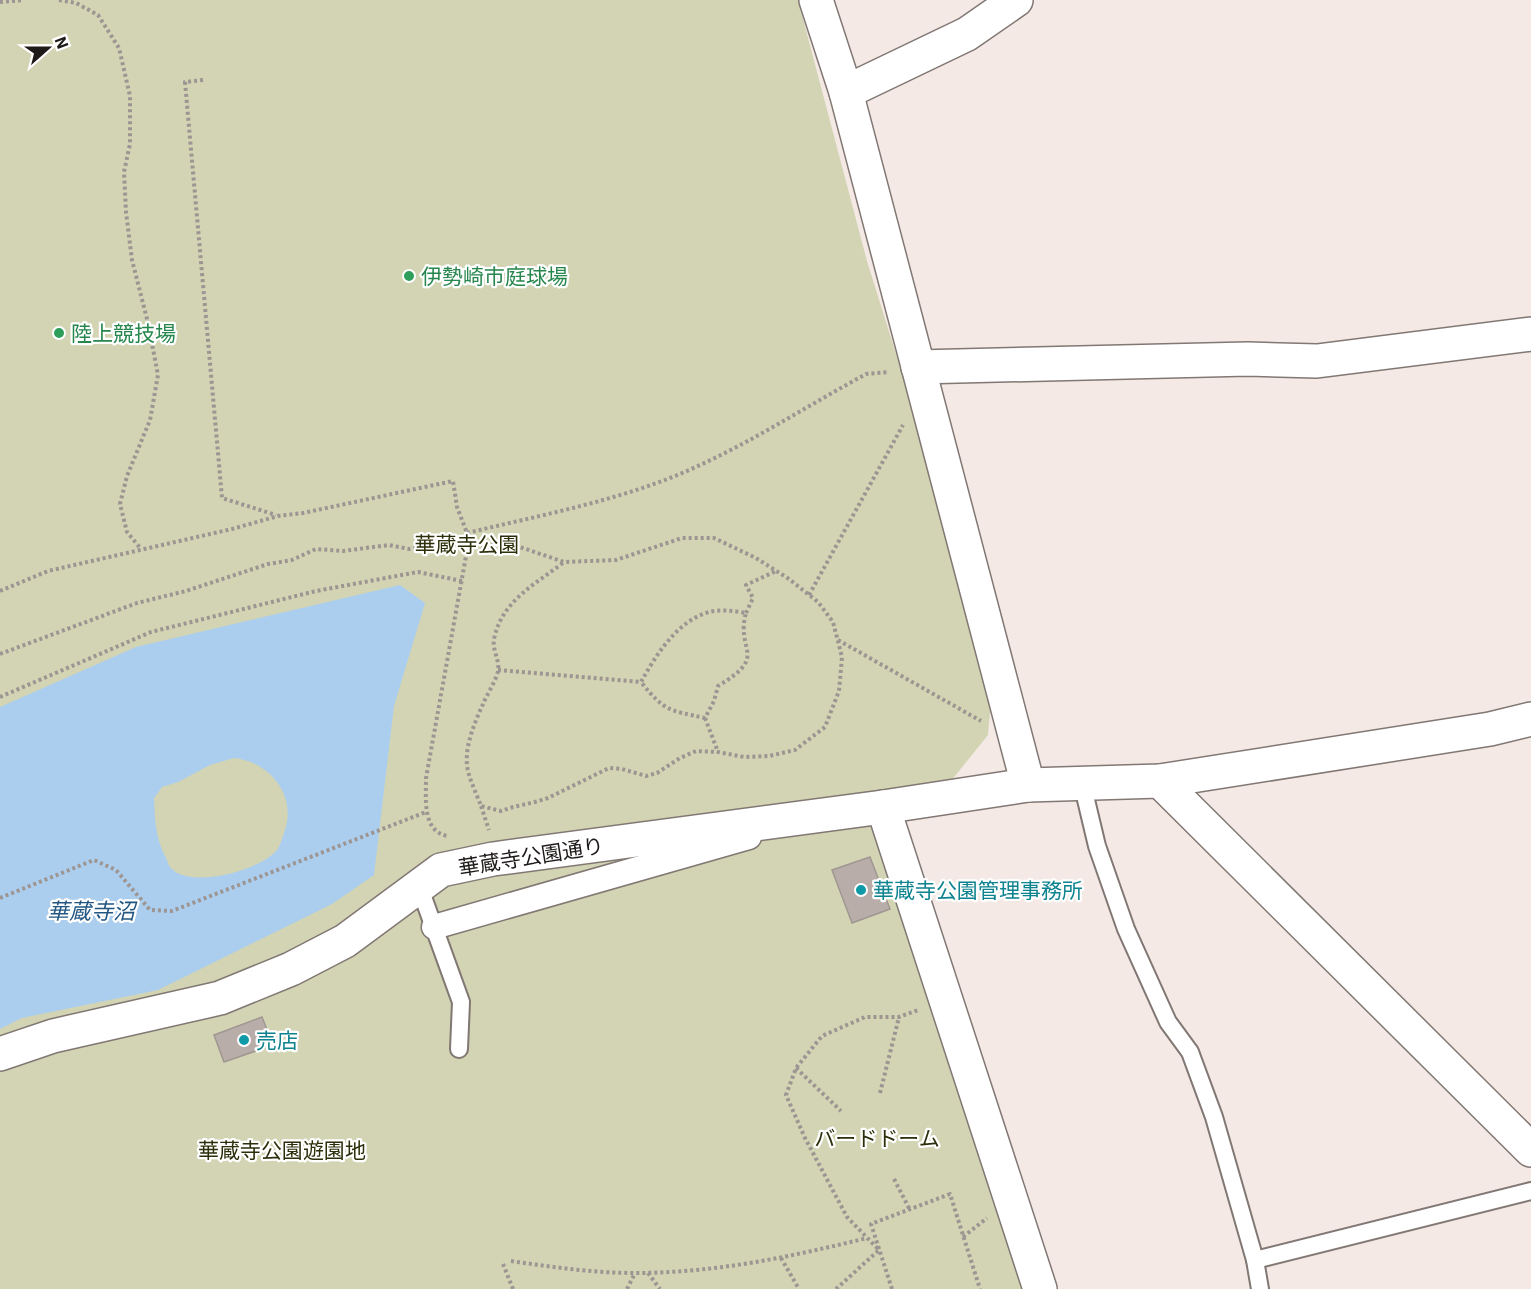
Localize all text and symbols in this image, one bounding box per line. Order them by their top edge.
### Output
north arrow [18,18,78,78]
text: N [51,34,73,52]
place label: 伊勢崎市庭球場 [421,262,568,290]
marker: 伊勢崎市庭球場 [402,269,416,283]
place label: 陸上競技場 [71,319,176,347]
marker: 陸上競技場 [52,326,66,340]
park label: 華蔵寺公園 [415,530,520,558]
street label: 華蔵寺公園通り [456,831,606,881]
place label: 華蔵寺公園管理事務所 [873,876,1083,904]
marker: 華蔵寺公園管理事務所 [854,883,868,897]
water label: 華蔵寺沼 [47,896,138,925]
place label: 売店 [256,1026,298,1054]
marker: 売店 [237,1033,251,1047]
park label: バードドーム [814,1124,940,1152]
park label: 華蔵寺公園遊園地 [198,1136,366,1164]

